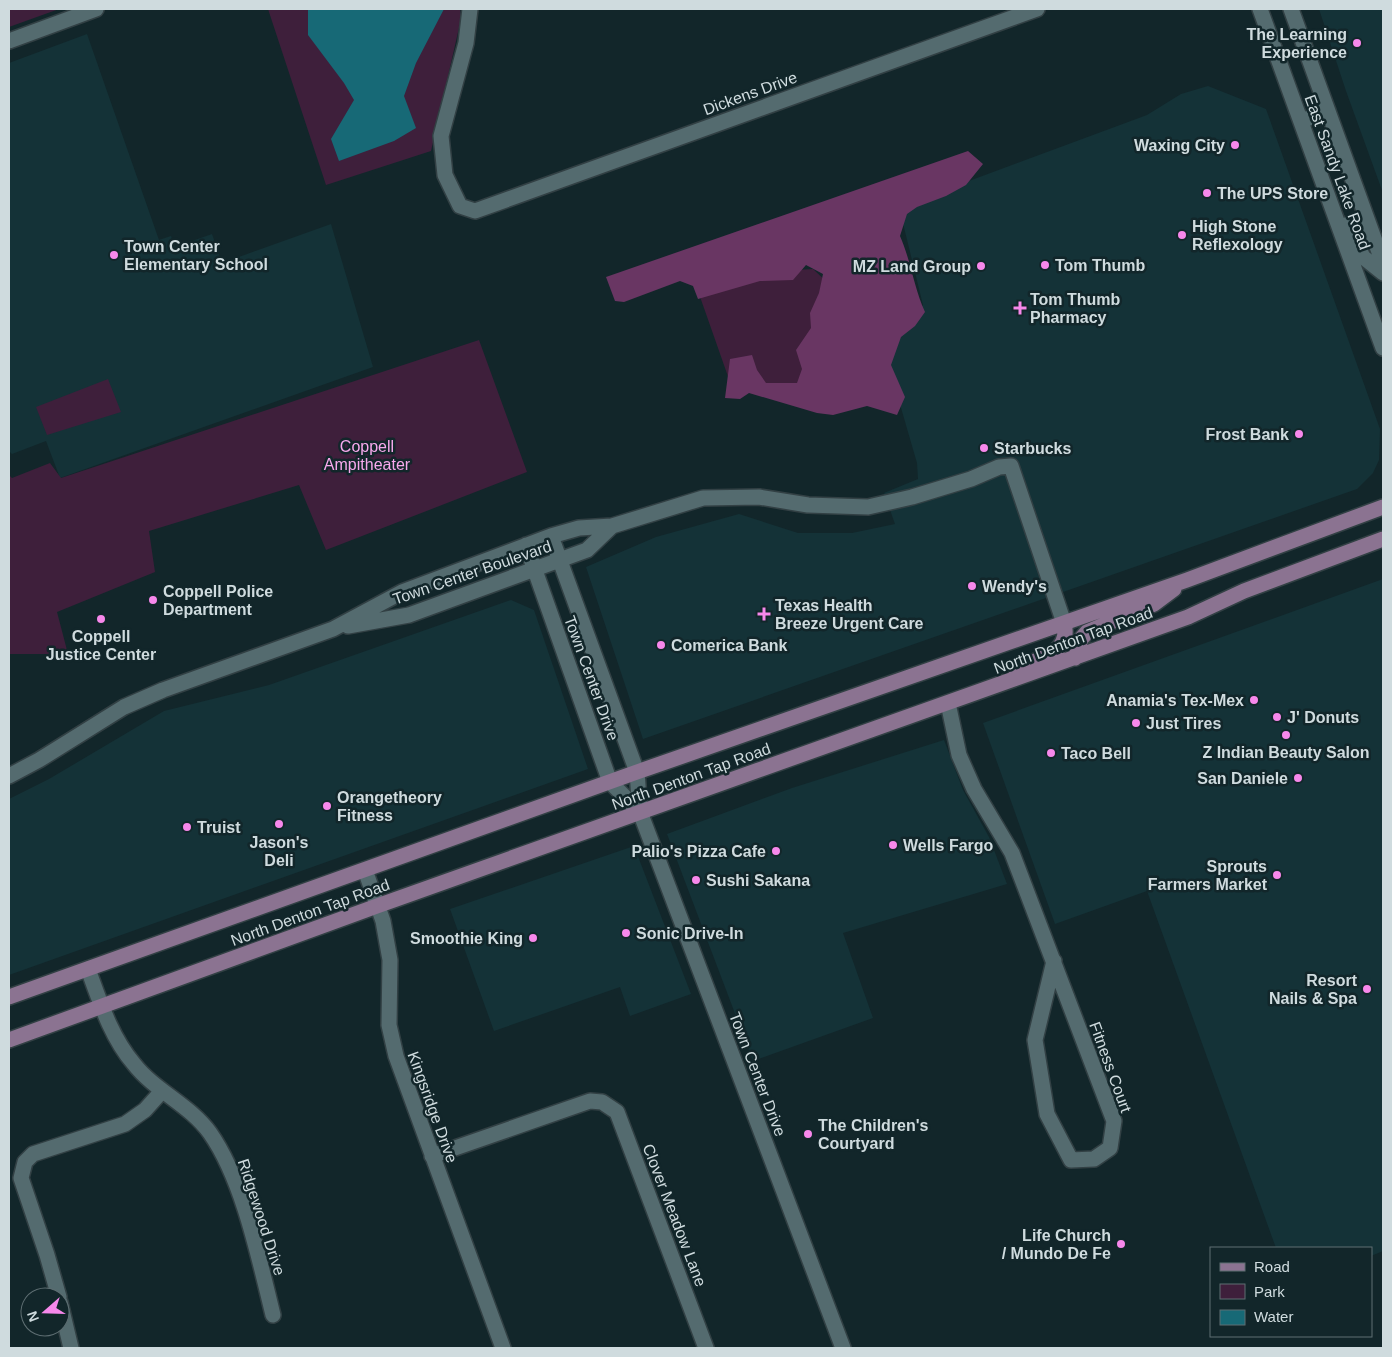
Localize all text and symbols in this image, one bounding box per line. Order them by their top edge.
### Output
place label: The Learning Experience [1247,26,1347,61]
marker: The Learning Experience [1351,37,1363,49]
street label: Dickens Drive [701,69,800,118]
street label: East Sandy Lake Road [1302,92,1374,252]
place label: Waxing City [1134,137,1225,154]
marker: Waxing City [1229,139,1241,151]
place label: The UPS Store [1217,185,1328,202]
marker: The UPS Store [1201,187,1213,199]
place label: High Stone Reflexology [1192,218,1283,253]
marker: High Stone Reflexology [1176,229,1188,241]
place label: Town Center Elementary School [124,238,268,273]
marker: Town Center Elementary School [108,249,120,261]
place label: Tom Thumb [1055,257,1146,274]
place label: MZ Land Group [853,258,971,275]
marker: Tom Thumb [1039,259,1051,271]
marker: MZ Land Group [975,260,987,272]
place label: Tom Thumb Pharmacy [1030,291,1121,326]
marker: Tom Thumb Pharmacy [1014,302,1026,314]
place label: Frost Bank [1205,426,1289,443]
marker: Frost Bank [1293,428,1305,440]
park label: Coppell Ampitheater [324,438,411,473]
place label: Starbucks [994,440,1071,457]
marker: Starbucks [978,442,990,454]
street label: Town Center Boulevard [391,537,554,608]
place label: Wendy's [982,578,1047,595]
marker: Wendy's [966,580,978,592]
place label: Coppell Police Department [163,583,273,618]
marker: Coppell Police Department [147,594,159,606]
place label: Texas Health Breeze Urgent Care [775,597,924,632]
street label: North Denton Tap Road [991,604,1155,677]
marker: Texas Health Breeze Urgent Care [757,607,771,621]
marker: Coppell Justice Center [95,613,107,625]
street label: Town Center Drive [561,613,622,743]
place label: Coppell Justice Center [46,628,156,663]
place label: Comerica Bank [671,637,788,654]
marker: Comerica Bank [655,639,667,651]
place label: Anamia's Tex-Mex [1106,692,1244,709]
marker: Anamia's Tex-Mex [1248,694,1260,706]
place label: J' Donuts [1287,709,1359,726]
marker: J' Donuts [1271,711,1283,723]
place label: Just Tires [1146,715,1221,732]
marker: Just Tires [1130,717,1142,729]
marker: Z Indian Beauty Salon [1280,729,1292,741]
street label: North Denton Tap Road [609,740,773,813]
place label: Z Indian Beauty Salon [1202,744,1370,761]
place label: Taco Bell [1061,745,1131,762]
marker: Taco Bell [1045,747,1057,759]
place label: San Daniele [1197,770,1288,787]
marker: San Daniele [1292,772,1304,784]
place label: Orangetheory Fitness [337,789,442,824]
marker: Orangetheory Fitness [321,800,333,812]
marker: Jason's Deli [273,818,285,830]
place label: Truist [197,819,241,836]
marker: Truist [181,821,193,833]
place label: Jason's Deli [250,834,309,869]
place label: Wells Fargo [903,837,994,854]
marker: Wells Fargo [887,839,899,851]
place label: Palio's Pizza Cafe [631,843,766,860]
marker: Palio's Pizza Cafe [770,845,782,857]
place label: Sprouts Farmers Market [1148,858,1268,893]
marker: Sprouts Farmers Market [1271,869,1283,881]
place label: Sushi Sakana [706,872,810,889]
marker: Sushi Sakana [690,874,702,886]
street label: North Denton Tap Road [228,876,392,949]
place label: Sonic Drive-In [636,925,744,942]
marker: Sonic Drive-In [620,927,632,939]
place label: Smoothie King [410,930,523,947]
marker: Smoothie King [527,932,539,944]
place label: Resort Nails & Spa [1269,972,1358,1007]
marker: Resort Nails & Spa [1361,983,1373,995]
street label: Town Center Drive [726,1010,789,1139]
street label: Fitness Court [1086,1020,1135,1115]
street label: Kingsridge Drive [404,1049,461,1165]
place label: The Children's Courtyard [818,1117,929,1152]
marker: The Children's Courtyard [802,1128,814,1140]
street label: Clover Meadow Lane [640,1142,710,1289]
street label: Ridgewood Drive [235,1157,288,1278]
place label: Life Church / Mundo De Fe [1002,1227,1111,1262]
marker: Life Church / Mundo De Fe [1115,1238,1127,1250]
legend [1210,1247,1372,1337]
text: Road [1254,1258,1290,1275]
text: Park [1254,1283,1285,1300]
north arrow [20,1287,70,1337]
text: Water [1254,1308,1293,1325]
text: N [24,1309,42,1324]

